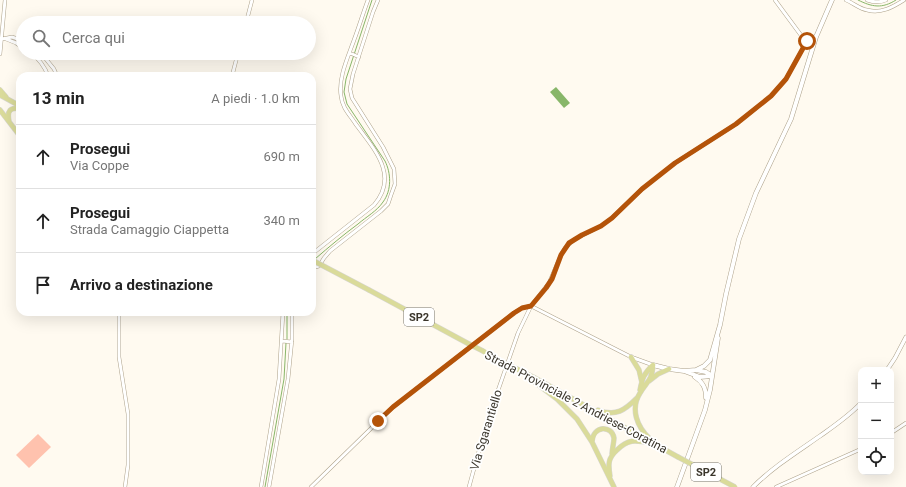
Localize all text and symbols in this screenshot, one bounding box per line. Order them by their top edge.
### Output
search box [16,16,316,60]
icon: search [30,27,52,49]
text: Cerca qui [62,29,125,47]
route start [798,32,816,50]
text: 13 min [32,88,85,108]
text: A piedi · 1.0 km [211,91,300,106]
text: Prosegui [70,140,130,158]
icon: ahead [32,146,54,168]
text: 690 m [263,149,300,164]
text: Via Coppe [70,158,129,173]
text: Prosegui [70,204,130,222]
icon: ahead [32,210,54,232]
text: 340 m [263,213,300,228]
text: Strada Camaggio Ciappetta [70,222,229,237]
icon: arrive [32,274,54,296]
text: Arrivo a destinazione [70,276,213,294]
road number: SP2 [404,308,434,326]
street label: Strada Provinciale 2 Andriese-Coratina [482,348,670,456]
map controls [858,367,894,475]
button: + [858,367,894,403]
street label: Via Sgarantiello [467,388,505,472]
button: − [858,403,894,439]
route end [369,412,387,430]
button: locate [858,439,894,475]
road number: SP2 [691,463,721,481]

